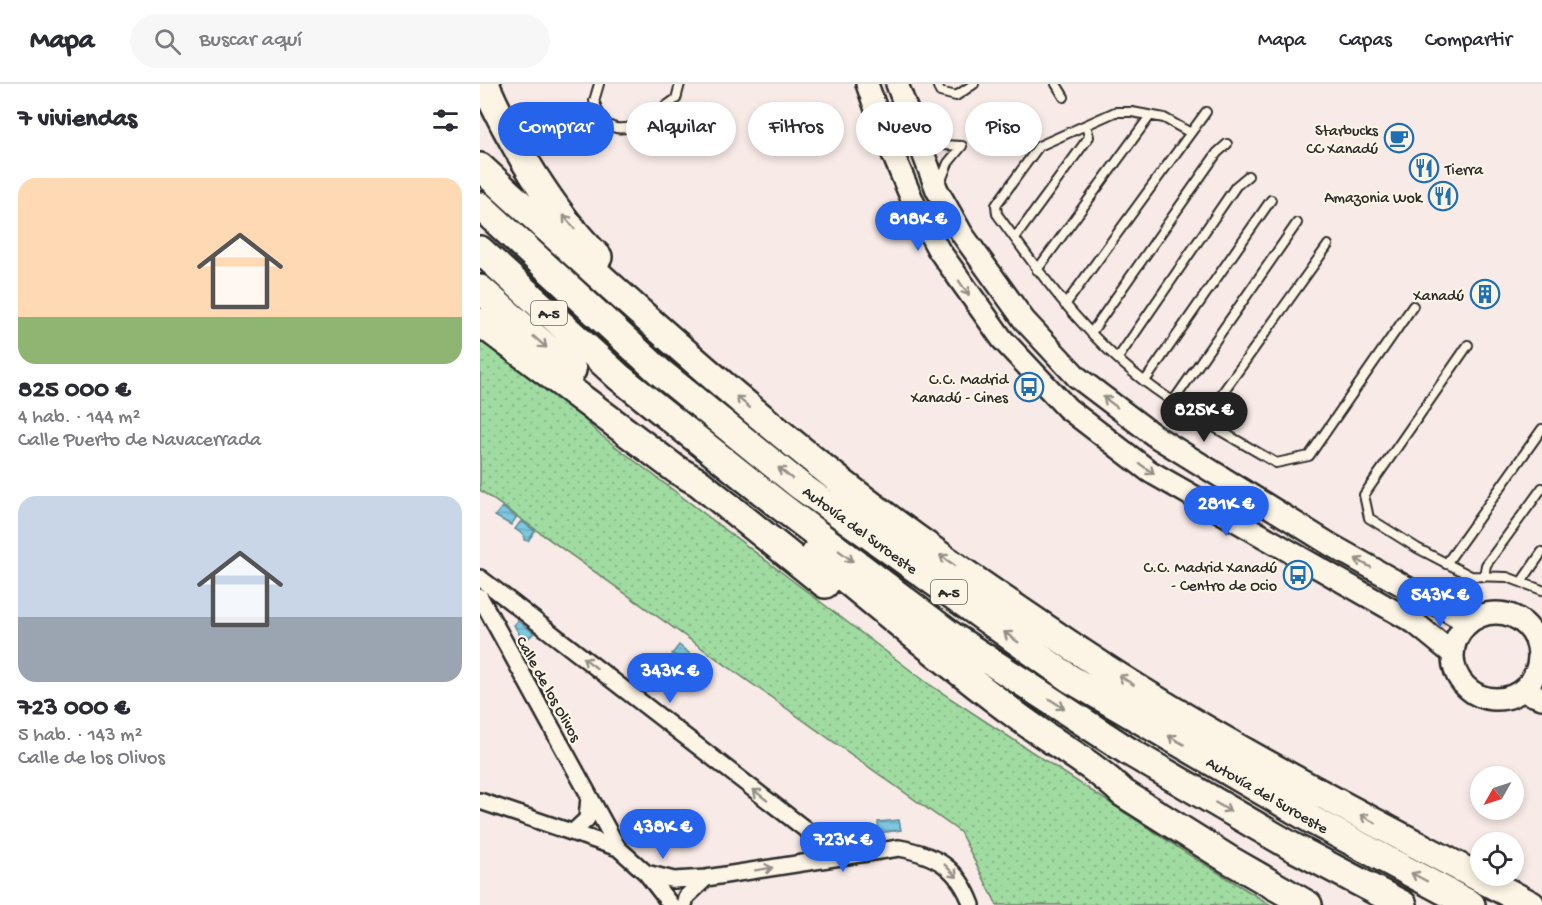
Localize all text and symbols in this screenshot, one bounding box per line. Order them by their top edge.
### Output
search box [130,14,550,68]
text: Mapa [30,25,94,58]
icon: search [151,25,184,58]
text: Buscar aquí [199,28,302,54]
text: Mapa [1258,29,1306,54]
text: Capas [1339,29,1392,54]
text: Compartir [1425,29,1512,54]
chip: Comprar [498,102,614,156]
chip: Alquilar [626,102,736,156]
chip: Filtros [748,102,844,156]
chip: Nuevo [856,102,953,156]
chip: Piso [965,102,1042,156]
icon: filters [429,104,462,137]
text: 7 viviendas [18,105,137,136]
cafe icon: Starbucks CC Xanadú [1383,122,1415,154]
place label: Starbucks CC Xanadú [1306,123,1379,160]
restaurant icon: Tierra [1408,152,1440,184]
place label: Tierra [1444,162,1484,181]
restaurant icon: Amazonia Wok [1427,180,1459,212]
place label: Amazonia Wok [1324,190,1424,209]
pin: 818K € [869,201,967,252]
text: 818K € [889,209,947,232]
one-way arrow [562,215,576,230]
icon: home [186,217,294,325]
building icon: Xanadú [1469,278,1501,310]
one-way arrow [958,279,970,295]
place label: Xanadú [1412,288,1464,307]
road number: A-5 [531,301,567,325]
one-way arrow [532,335,547,349]
bus stop icon: C.C. Madrid Xanadú - Cines [1013,371,1045,403]
place label: C.C. Madrid Xanadú - Cines [910,372,1010,409]
text: 825 000 € [18,376,131,407]
pin: 825K € [1155,392,1253,443]
one-way arrow [735,395,751,408]
one-way arrow [1102,396,1118,408]
text: 825K € [1175,400,1233,423]
text: 4 hab. · 144 m² [18,407,141,430]
text: Calle Puerto de Navacerrada [18,430,261,453]
one-way arrow [1139,463,1155,475]
one-way arrow [777,467,793,480]
street label: Autovía del Suroeste [798,484,921,580]
pin: 281K € [1177,486,1275,537]
text: 281K € [1198,494,1254,517]
icon: home [186,535,294,643]
one-way arrow [838,549,854,562]
one-way arrow [939,554,956,566]
one-way arrow [1354,556,1371,568]
bus stop icon: C.C. Madrid Xanadú - Centro de Ocio [1282,559,1314,591]
place label: C.C. Madrid Xanadú - Centro de Ocio [1143,560,1277,597]
pin: 543K € [1391,577,1489,628]
road number: A-5 [931,580,967,604]
text: 543K € [1411,585,1469,608]
one-way arrow [1004,630,1020,643]
street label: Calle de los Olivos [510,634,584,747]
pin: 343K € [621,653,719,704]
one-way arrow [582,656,598,669]
text: 343K € [641,661,699,684]
one-way arrow [1118,674,1135,686]
text: 723 000 € [18,694,130,725]
one-way arrow [1048,699,1065,711]
text: 5 hab. · 143 m² [18,725,142,748]
one-way arrow [1168,734,1185,746]
text: Calle de los Olivos [18,748,165,771]
street label: Autovía del Suroeste [1202,754,1331,840]
north arrow [1470,766,1524,820]
map controls [1470,766,1524,886]
one-way arrow [753,788,769,801]
one-way arrow [1214,801,1231,813]
pin: 438K € [614,809,712,860]
one-way arrow [1360,813,1378,824]
text: 438K € [634,817,692,840]
pin: 723K € [794,822,892,873]
text: 723K € [814,830,872,853]
button: locate [1470,832,1524,886]
one-way arrow [754,863,773,874]
one-way arrow [943,864,958,878]
one-way arrow [1411,871,1428,883]

